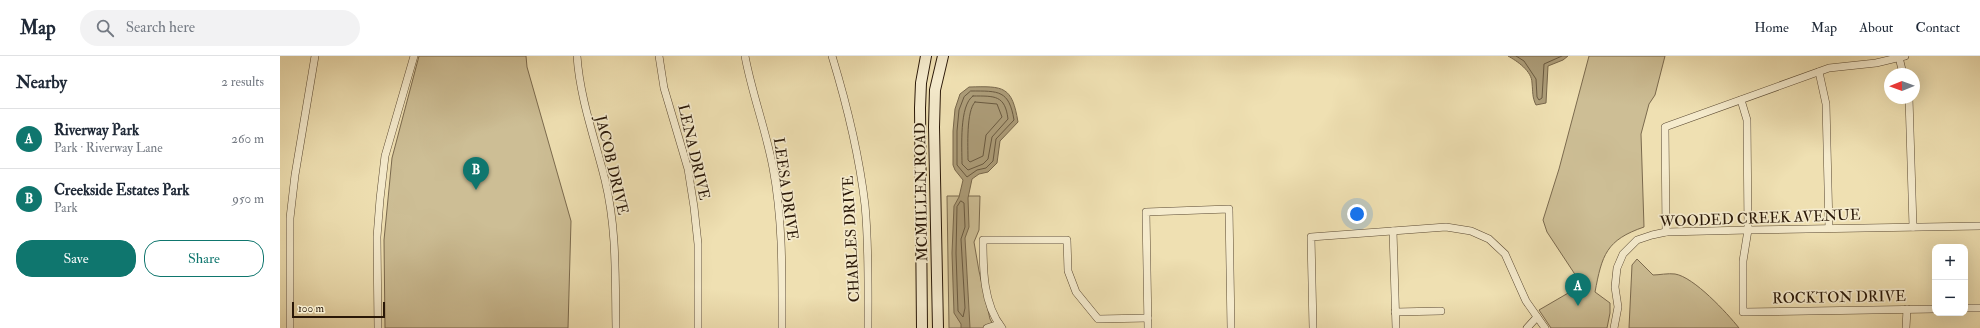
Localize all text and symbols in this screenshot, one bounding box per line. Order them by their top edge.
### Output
search box [80,10,360,46]
text: Map [20,16,56,40]
icon: search [94,17,116,39]
text: Search here [126,18,195,37]
text: Home [1754,19,1789,36]
text: Map [1811,19,1837,36]
text: About [1859,19,1893,36]
text: Contact [1915,19,1960,36]
north arrow [1884,68,1920,104]
text: Nearby [16,72,67,93]
text: 2 results [221,74,264,90]
street label: LENA DRIVE [673,102,714,202]
street label: JACOB DRIVE [590,112,632,217]
text: Riverway Park [54,121,139,140]
street label: MCMILLEN ROAD [911,122,932,262]
text: A [25,131,33,147]
text: 260 m [231,131,264,147]
street label: LEESA DRIVE [769,136,802,242]
text: Park · Riverway Lane [54,140,163,156]
pin: B [463,157,489,190]
street label: CHARLES DRIVE [839,175,864,303]
text: Creekside Estates Park [54,181,190,200]
text: B [25,191,33,207]
text: 950 m [232,191,264,207]
text: Park [54,200,78,216]
your location [1347,204,1367,224]
street label: WOODED CREEK AVENUE [1658,205,1861,232]
button: Save [16,240,136,277]
button: Share [144,240,264,277]
map controls [1932,244,1968,316]
button: + [1932,244,1968,280]
pin: A [1565,273,1591,306]
button: − [1932,280,1968,316]
street label: ROCKTON DRIVE [1772,287,1906,308]
scale bar [292,300,385,319]
text: 100 m [298,302,324,315]

